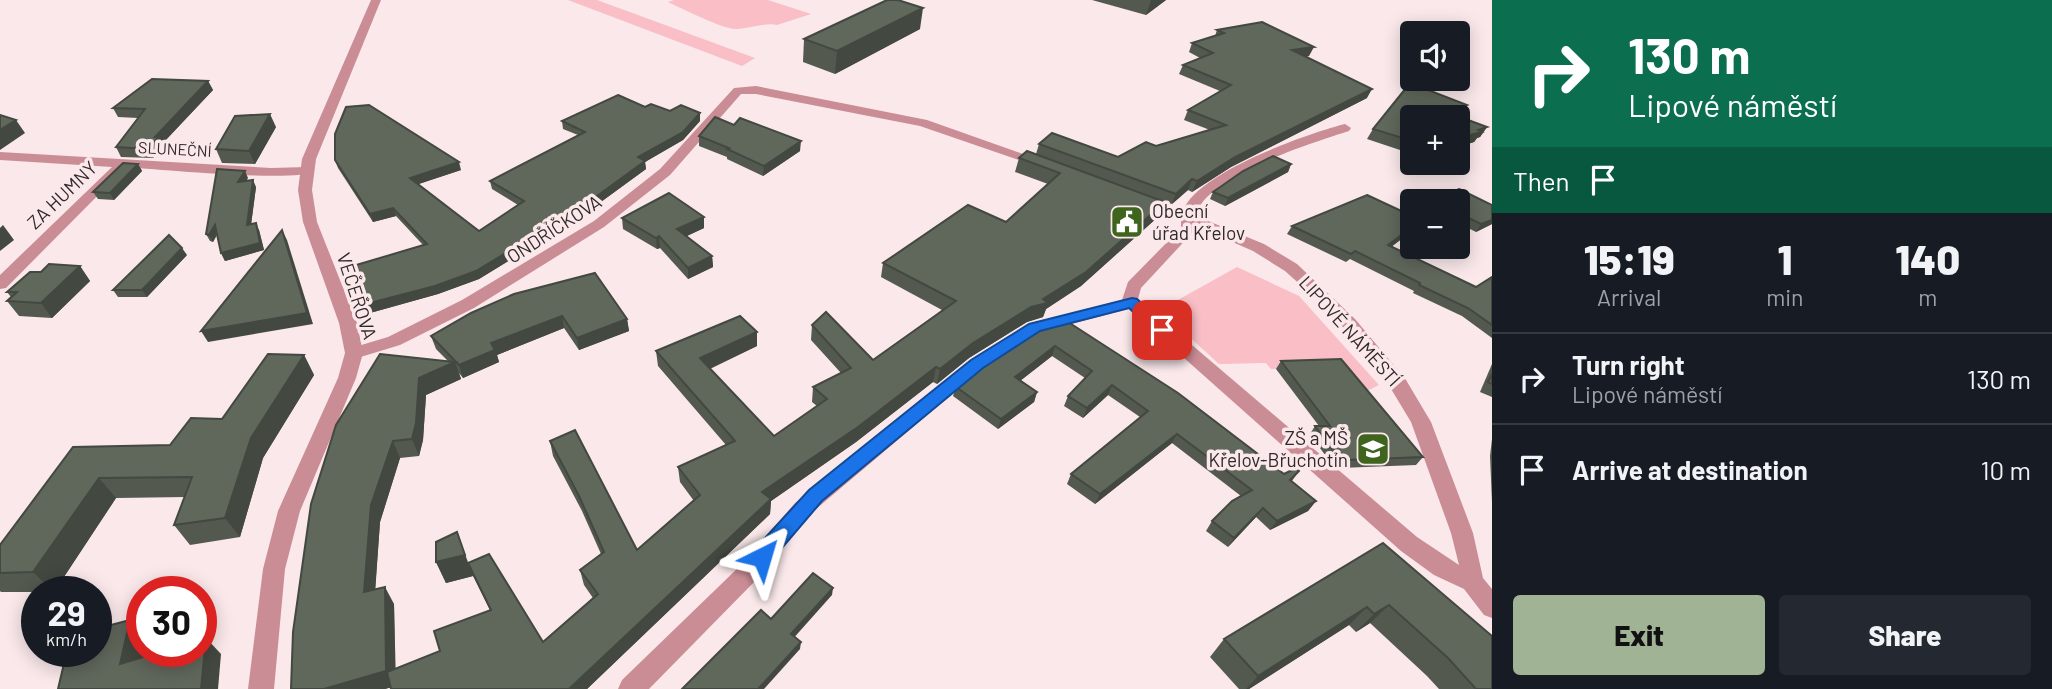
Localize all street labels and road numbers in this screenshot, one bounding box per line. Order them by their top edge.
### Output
street label: SLUNEČNÍ [138,137,212,160]
street label: ZA HUMNY [22,156,101,233]
street label: ONDŘÍČKOVA [502,189,605,268]
street label: VEČEŘOVA [333,250,382,342]
street label: LIPOVÉ NÁMĚSTÍ [1295,271,1406,391]

